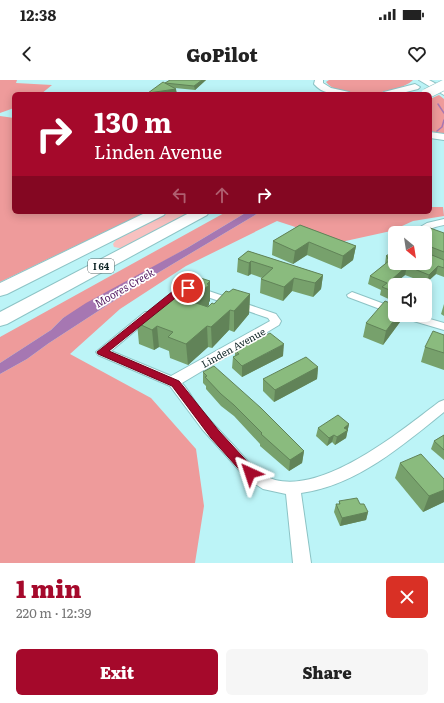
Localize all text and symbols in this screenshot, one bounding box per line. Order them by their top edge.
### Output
text: 12:38 [20,3,56,26]
text: GoPilot [186,41,258,68]
icon: back [16,43,38,65]
icon: heart [406,43,428,65]
text: 130 m [94,100,172,142]
icon: right [28,108,80,160]
text: Linden Avenue [94,138,222,165]
icon: left [169,184,191,206]
icon: ahead [211,184,233,206]
icon: right [253,184,275,206]
north arrow [388,226,432,270]
map controls [388,226,432,322]
road number: I 64 [88,259,114,273]
water label: Moores Creek [91,264,157,310]
pin [171,271,205,305]
icon: arrive [177,277,199,299]
button: sound [388,278,432,322]
street label: Linden Avenue [198,323,268,371]
position arrow [229,452,271,494]
text: 1 min [16,570,81,605]
button: close [386,576,428,618]
text: 220 m · 12:39 [16,603,91,622]
button: Exit [16,649,218,695]
button: Share [226,649,428,695]

